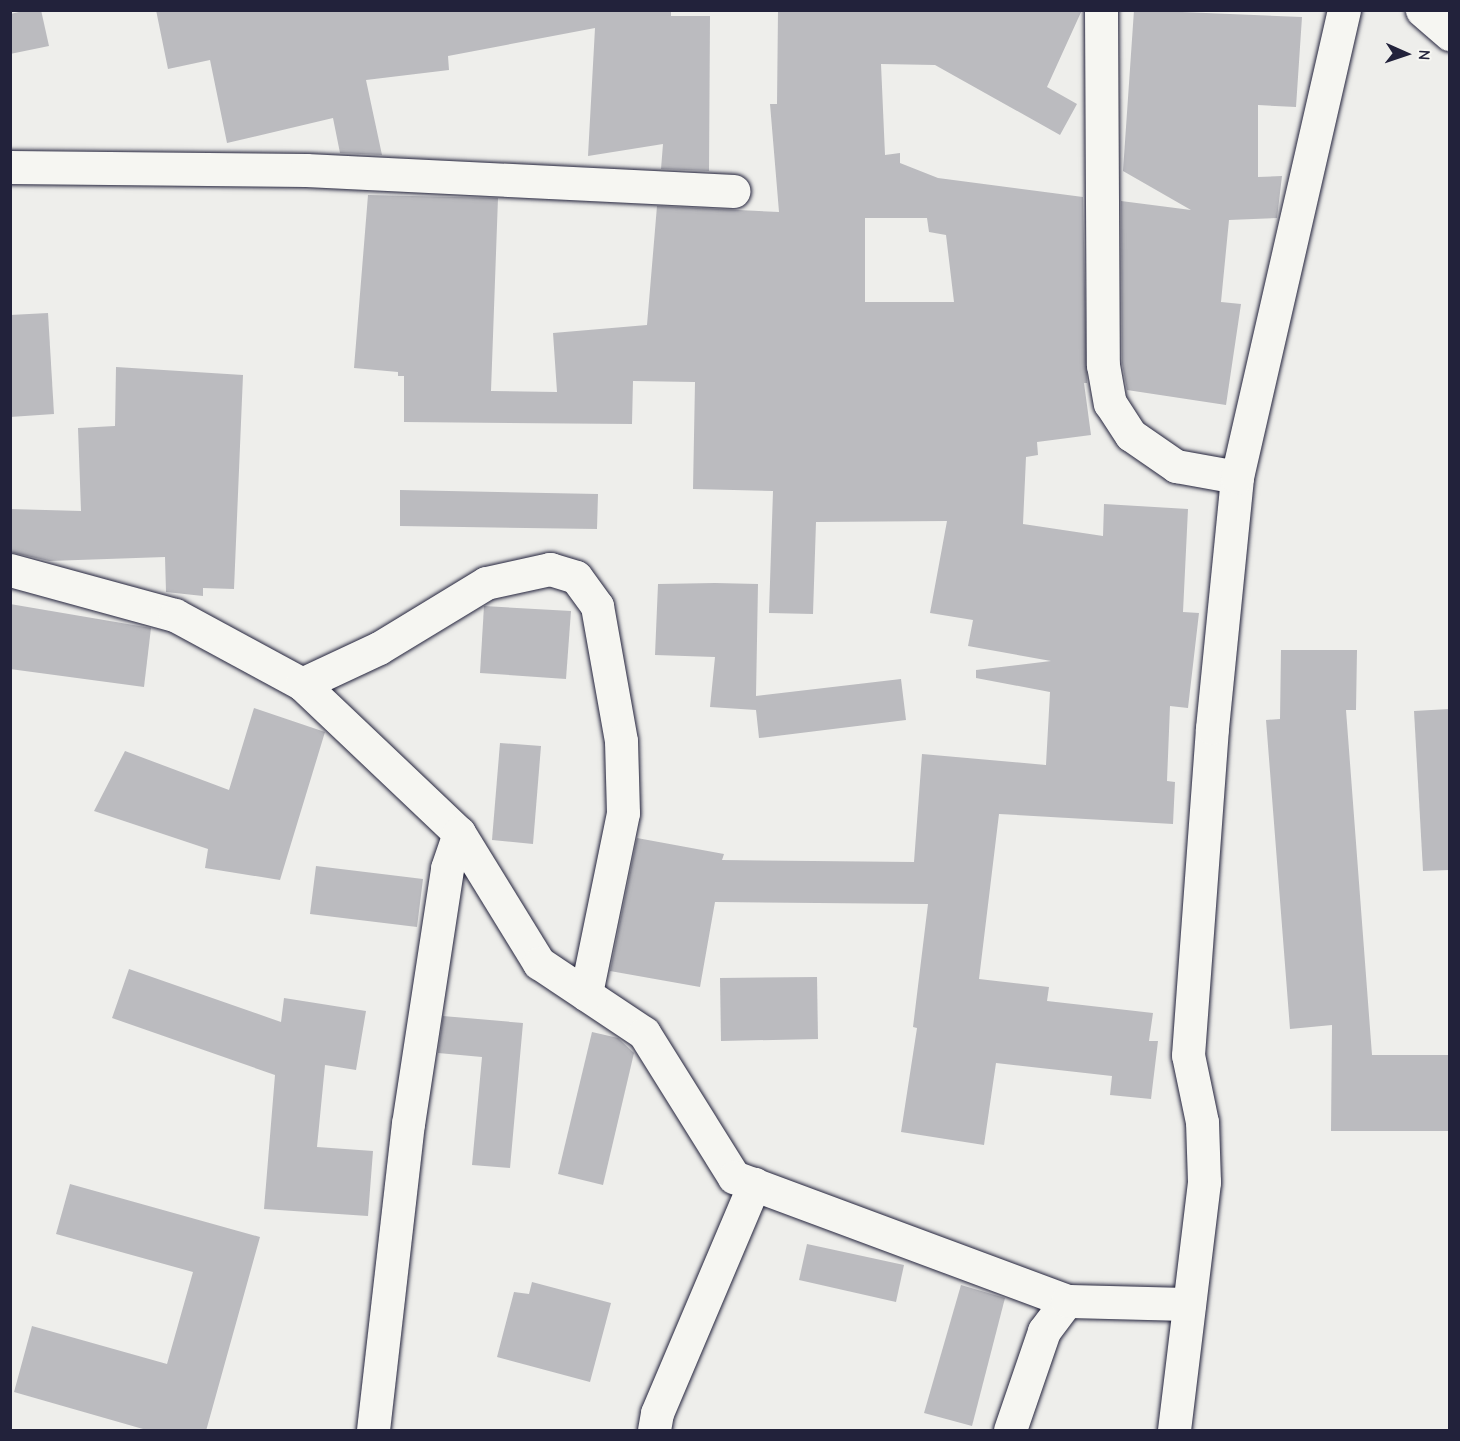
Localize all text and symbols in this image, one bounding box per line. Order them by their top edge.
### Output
north arrow [1376,24,1436,84]
text: N [1415,49,1433,61]

